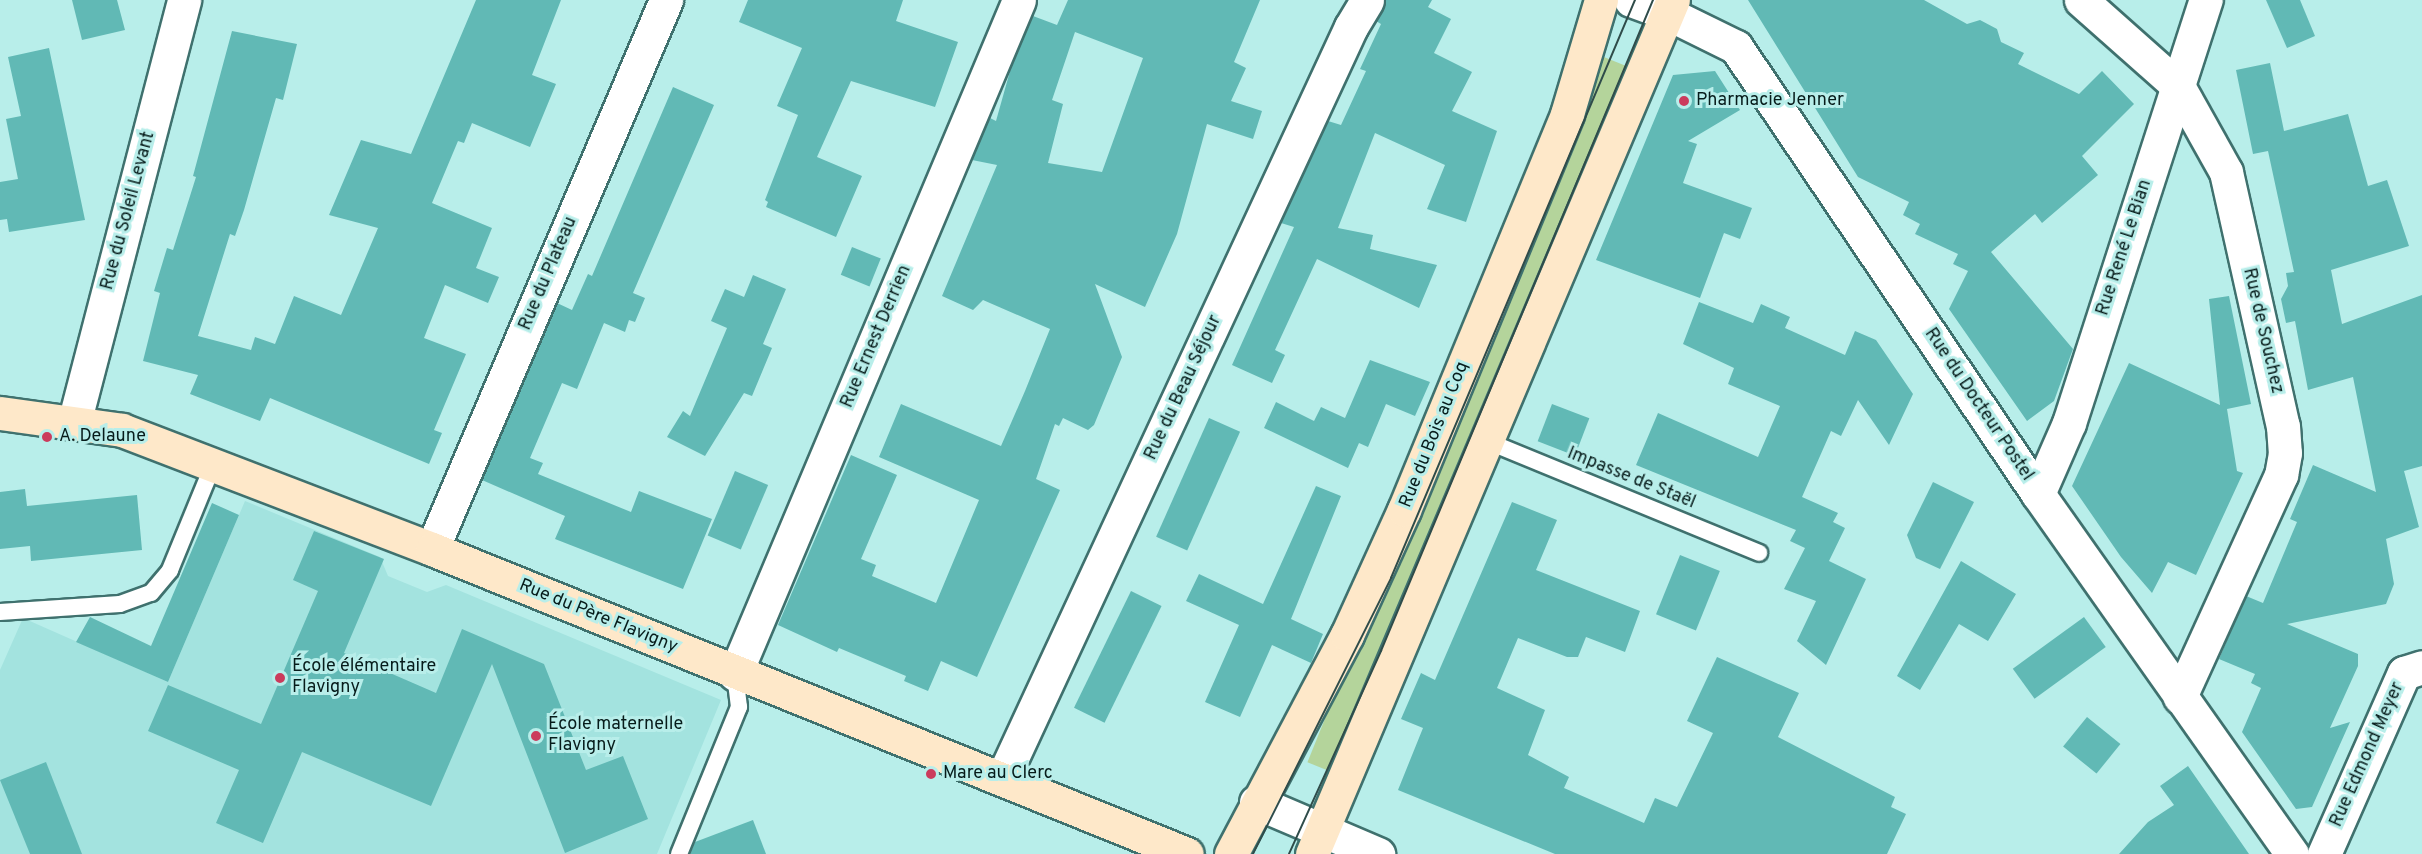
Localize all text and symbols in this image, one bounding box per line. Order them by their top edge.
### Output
place label: Pharmacie Jenner [1696,90,1844,112]
marker: Pharmacie Jenner [1677,94,1691,108]
street label: Rue du Soleil Levant [97,129,161,293]
street label: Rue René Le Bian [2093,177,2157,319]
street label: Rue du Plateau [515,214,583,334]
street label: Rue Ernest Derrien [837,262,917,412]
street label: Rue de Souchez [2237,266,2287,396]
street label: Rue du Beau Séjour [1141,312,1227,464]
street label: Rue du Docteur Postel [1919,324,2037,486]
street label: Rue du Bois au Coq [1396,359,1474,511]
place label: A. Delaune [59,426,146,448]
marker: A. Delaune [40,430,54,444]
street label: Impasse de Staël [1564,443,1698,515]
street label: Rue du Père Flavigny [516,575,680,659]
place label: École élémentaire Flavigny [292,657,436,700]
marker: École élémentaire Flavigny [273,671,287,685]
street label: Rue Edmond Meyer [2326,679,2410,831]
place label: École maternelle Flavigny [548,715,683,758]
marker: École maternelle Flavigny [529,729,543,743]
place label: Mare au Clerc [943,763,1053,785]
marker: Mare au Clerc [924,767,938,781]

